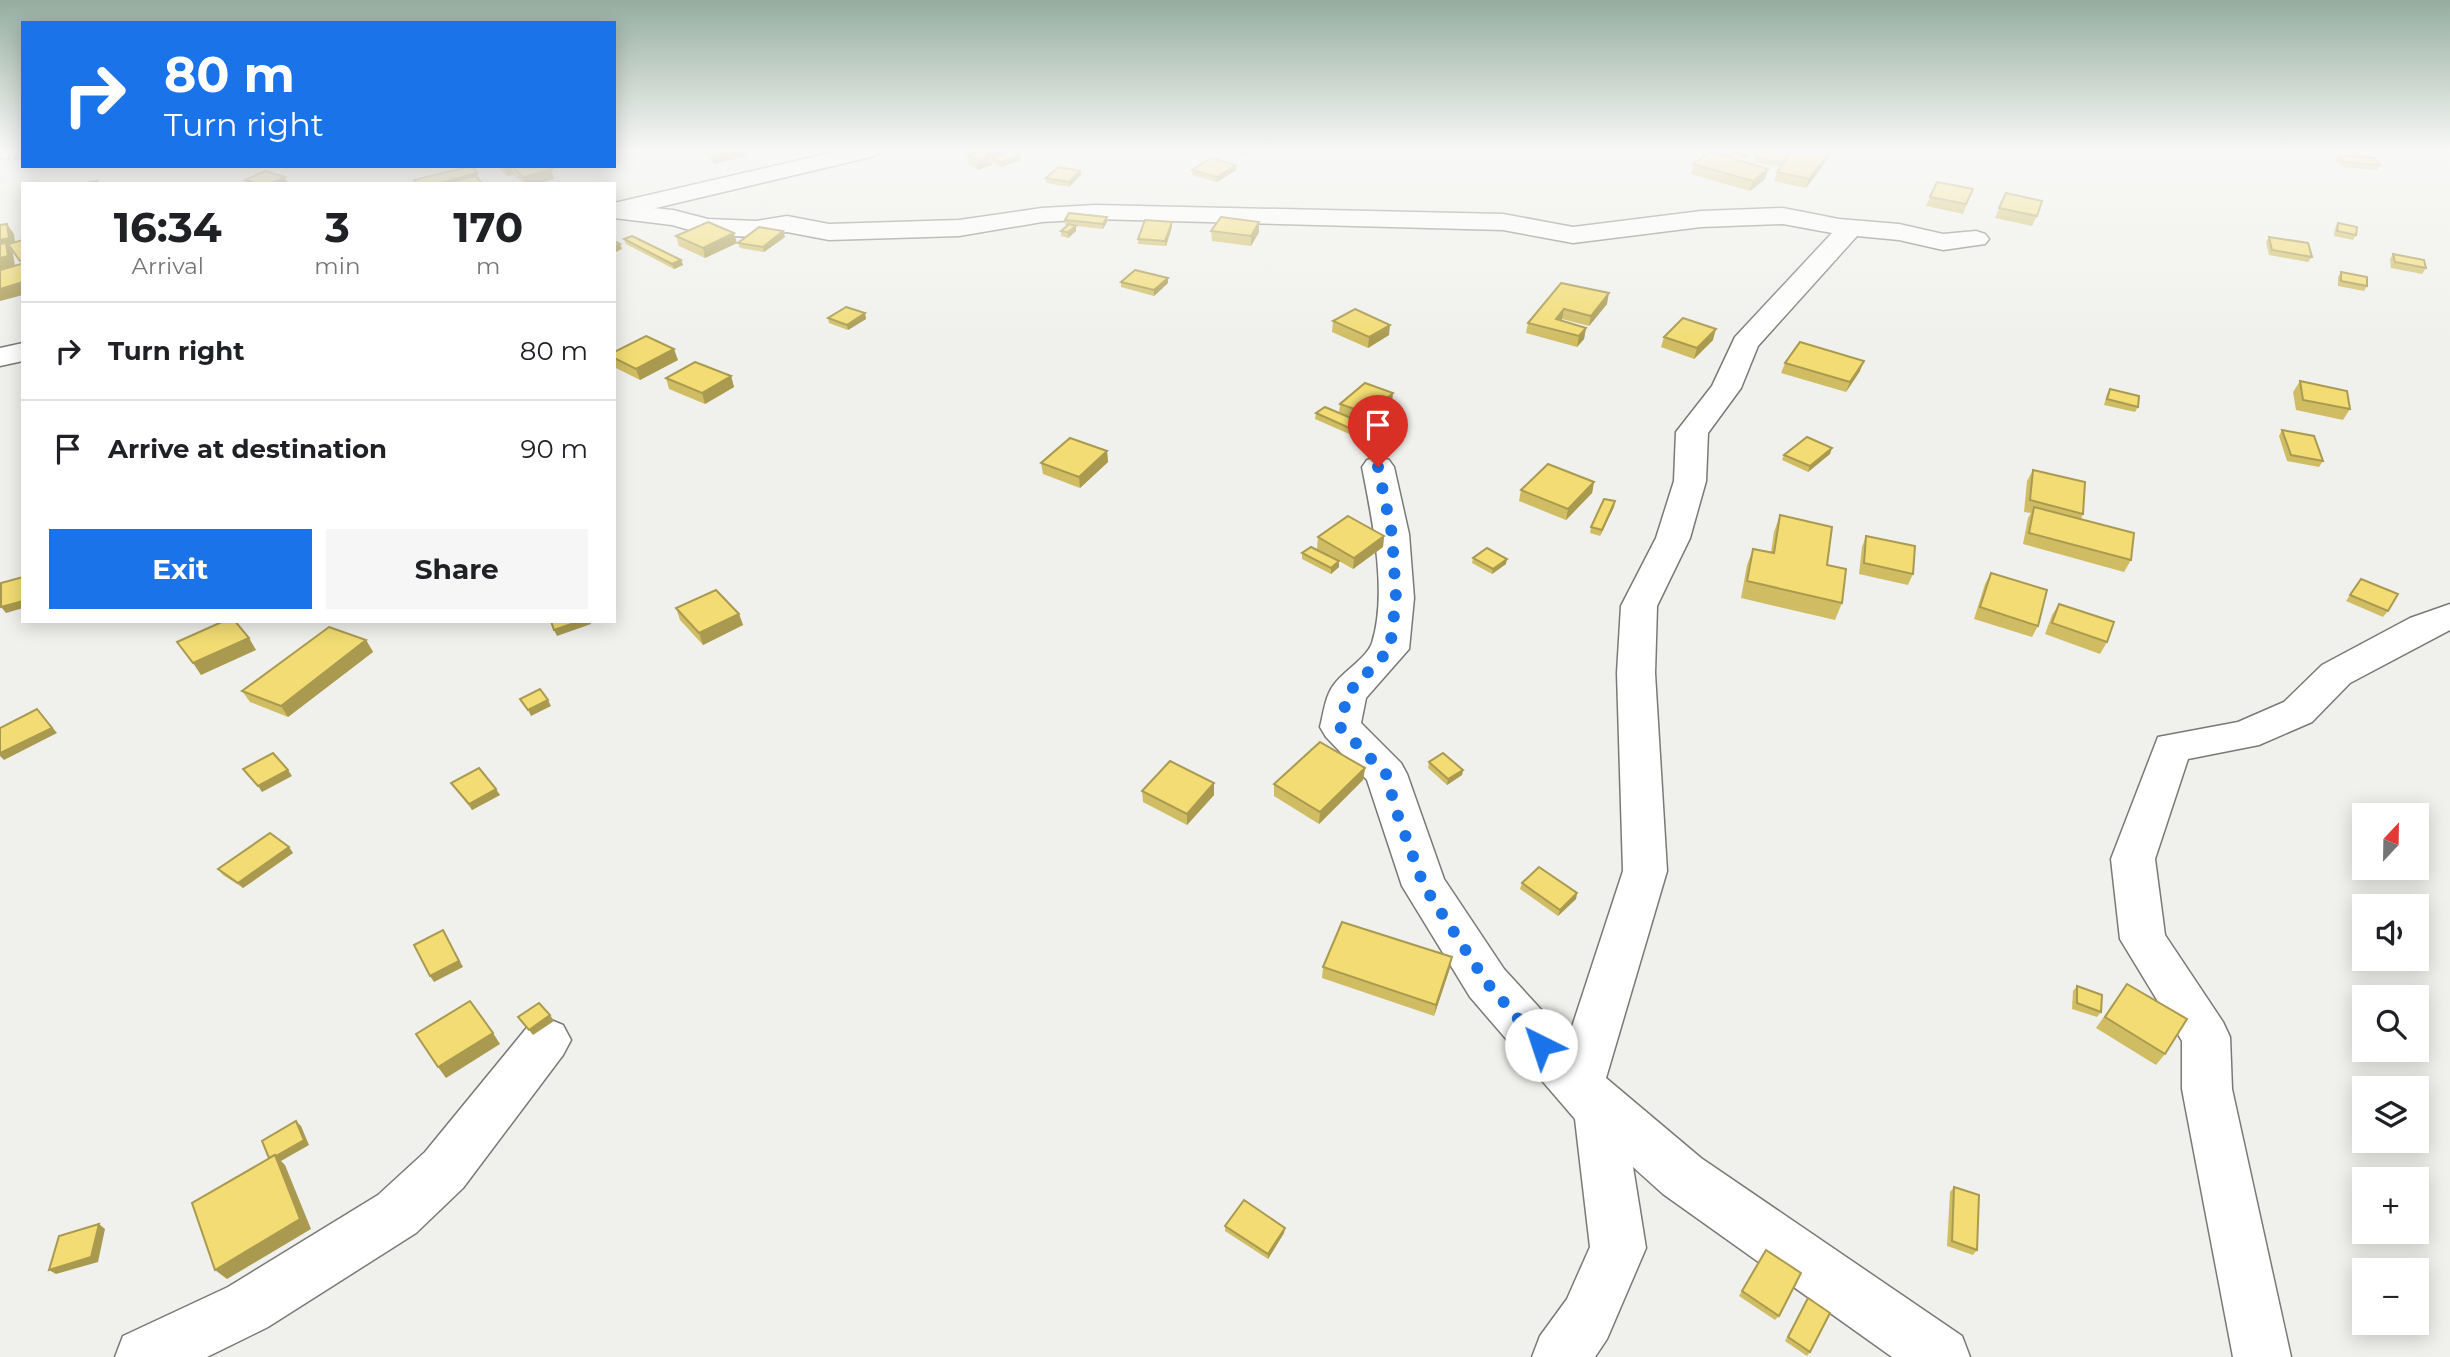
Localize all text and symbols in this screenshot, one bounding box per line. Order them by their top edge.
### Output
text: 80 m [164,45,295,104]
icon: right [49,49,140,140]
text: Turn right [164,105,324,144]
text: 16:34 [114,201,222,253]
text: 3 [325,201,350,253]
text: 170 [453,201,523,253]
text: Arrival [131,252,204,280]
text: min [314,252,360,280]
text: m [476,252,500,280]
icon: right [49,332,87,370]
text: Turn right [108,335,244,367]
text: 80 m [520,335,588,367]
pin [1348,395,1408,467]
icon: arrive [1359,406,1397,444]
icon: arrive [49,430,87,468]
text: Arrive at destination [108,433,387,465]
text: 90 m [521,433,588,465]
button: Exit [49,529,312,609]
button: Share [326,529,588,609]
north arrow [2352,803,2429,880]
map controls [2352,803,2429,1335]
button: sound [2352,894,2429,971]
button: search [2352,985,2429,1062]
position arrow [1504,1008,1578,1082]
button: layers [2352,1076,2429,1153]
button: + [2352,1167,2429,1244]
button: − [2352,1258,2429,1335]

